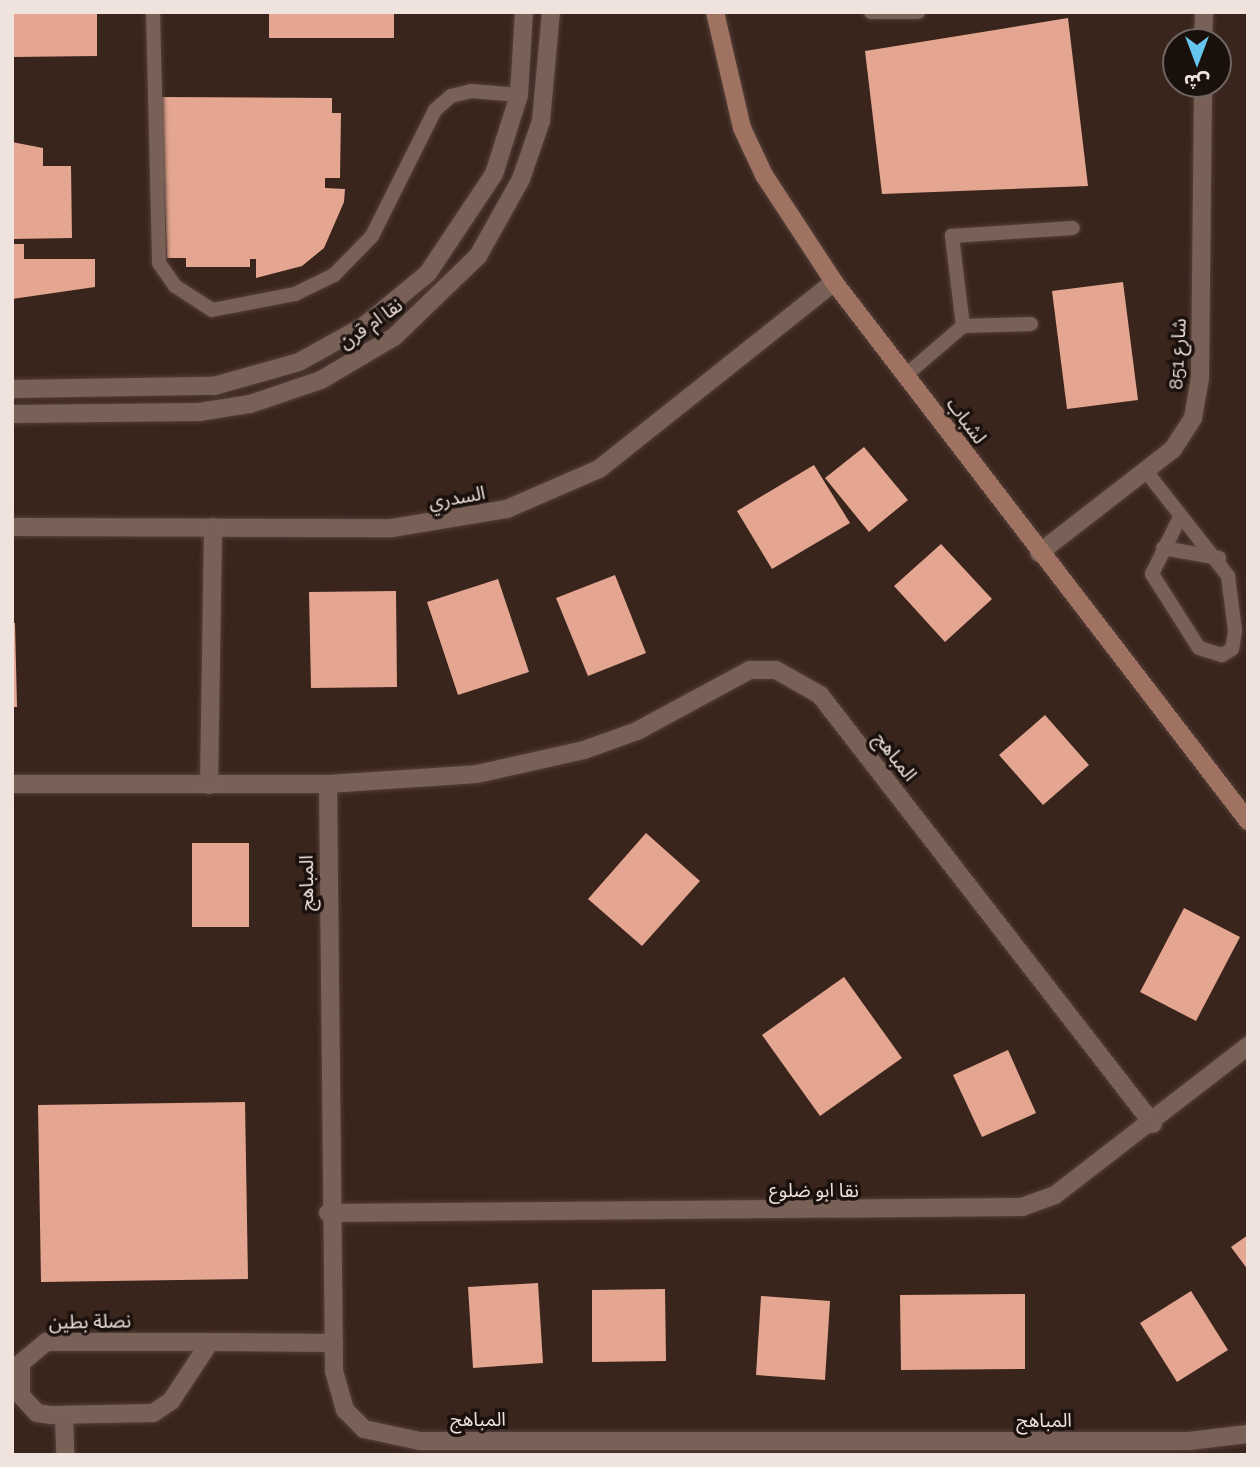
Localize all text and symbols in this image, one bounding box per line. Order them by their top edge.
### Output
north arrow [1162,28,1232,98]
text: ش [1184,71,1210,93]
street label: نقا ام قرن [335,294,407,354]
street label: شارع 851 [1165,318,1191,390]
street label: لشباب [941,393,991,449]
street label: السدري [427,482,487,514]
street label: المباهج [869,728,921,786]
street label: المباهج [296,855,318,911]
street label: نقا ابو ضلوع [769,1180,859,1202]
street label: نصلة بطين [49,1310,131,1334]
street label: المباهج [450,1409,506,1431]
street label: المباهج [1016,1410,1072,1432]

